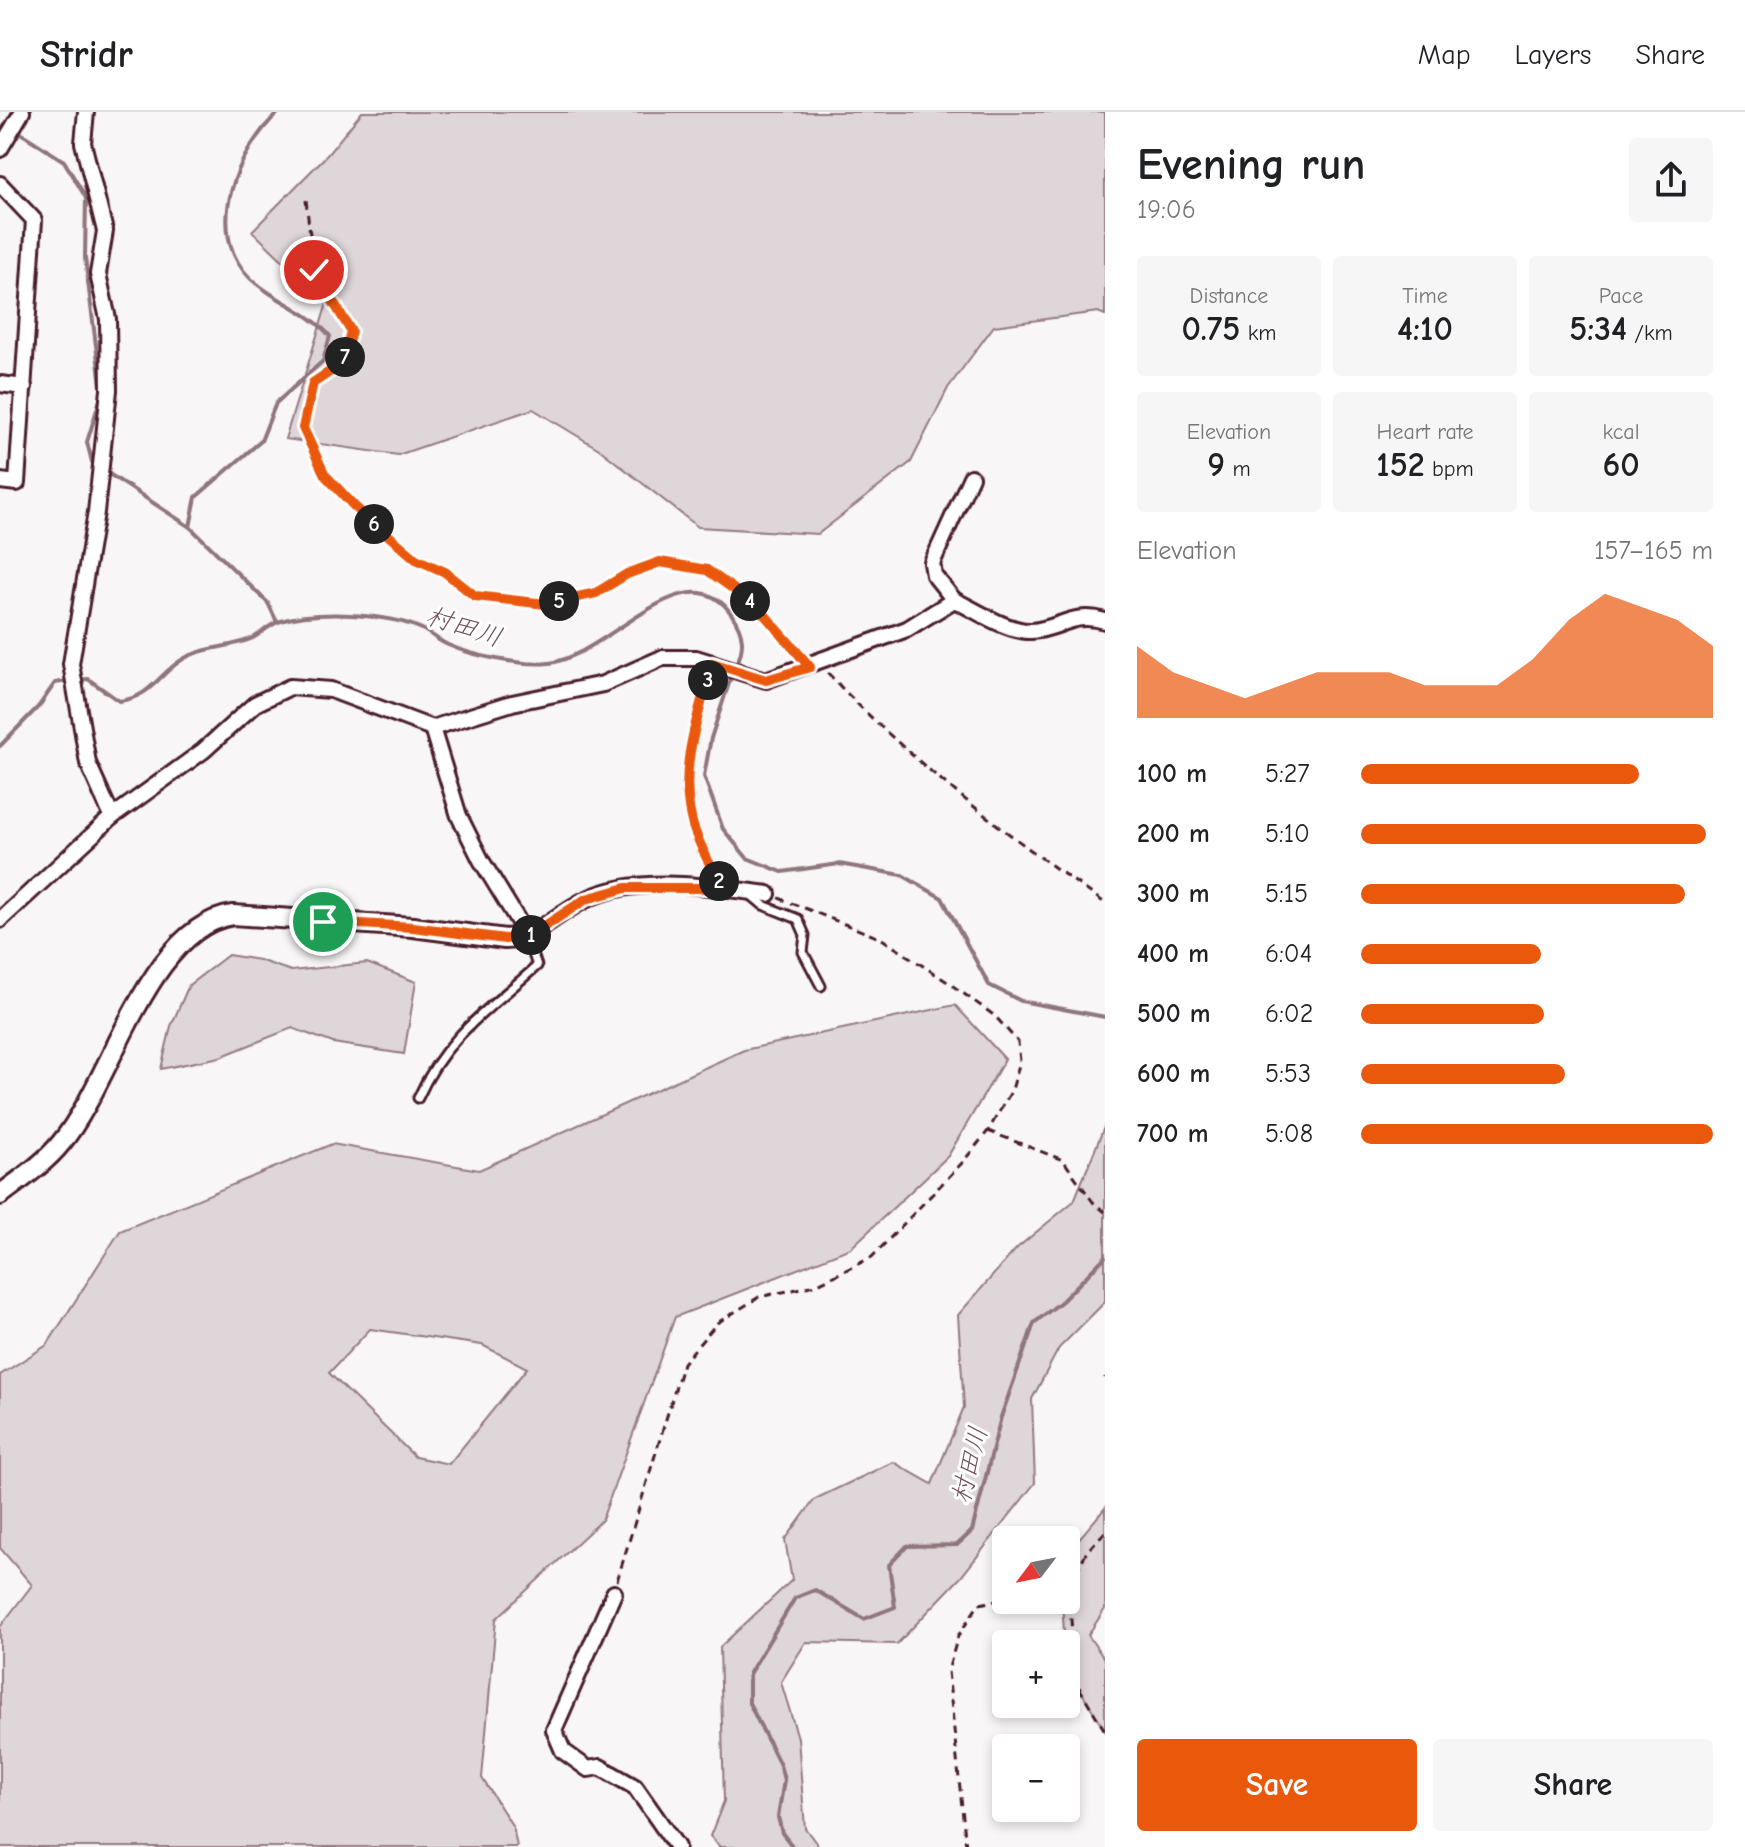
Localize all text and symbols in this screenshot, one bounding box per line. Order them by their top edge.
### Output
text: Stridr [40,33,133,77]
text: Map [1418,39,1471,71]
text: Layers [1515,39,1591,71]
text: Share [1635,39,1705,71]
button: share [1629,138,1713,222]
text: Evening run [1137,139,1365,190]
text: 19:06 [1137,195,1196,225]
pin [280,236,348,304]
icon: check [292,248,336,292]
text: Distance [1190,283,1268,309]
text: Time [1402,283,1448,309]
text: Pace [1599,283,1643,309]
text: 0.75 [1181,309,1240,349]
text: 4:10 [1397,309,1453,349]
text: 5:34 [1569,309,1627,349]
text: km [1240,320,1277,346]
text: /km [1627,320,1673,346]
pin: 7 [325,337,365,377]
text: 7 [340,344,350,370]
text: Elevation [1187,419,1271,445]
text: Heart rate [1377,419,1474,445]
text: kcal [1603,419,1639,445]
text: 9 [1207,445,1225,485]
text: 152 [1376,445,1425,485]
text: 60 [1602,445,1640,485]
text: m [1225,456,1251,482]
text: bpm [1425,456,1474,482]
pin: 6 [354,504,394,544]
text: 6 [368,511,380,537]
text: Elevation [1137,536,1237,566]
text: 157–165 m [1594,536,1713,566]
pin: 5 [539,581,579,621]
pin: 4 [730,581,770,621]
text: 5 [553,588,565,614]
text: 4 [745,588,755,614]
water label: 村田川 [422,601,506,653]
pin: 3 [688,660,728,700]
text: 3 [703,667,713,693]
text: 100 m [1137,759,1207,789]
text: 5:27 [1265,759,1310,789]
text: 200 m [1137,819,1210,849]
text: 5:10 [1265,819,1310,849]
pin: 2 [699,861,739,901]
text: 2 [714,868,724,894]
text: 300 m [1137,879,1210,909]
text: 5:15 [1265,879,1308,909]
pin [289,888,357,956]
icon: arrive [301,900,345,944]
pin: 1 [511,915,551,955]
text: 1 [527,922,535,948]
text: 400 m [1137,939,1209,969]
text: 6:04 [1265,939,1312,969]
text: 500 m [1137,999,1211,1029]
text: 6:02 [1265,999,1313,1029]
text: 600 m [1137,1059,1210,1089]
text: 5:53 [1265,1059,1311,1089]
text: 700 m [1137,1119,1208,1149]
text: 5:08 [1265,1119,1313,1149]
water label: 村田川 [946,1424,994,1506]
north arrow [992,1526,1080,1614]
map controls [992,1526,1080,1822]
button: + [992,1630,1080,1718]
button: − [992,1734,1080,1822]
button: Save [1137,1739,1417,1831]
button: Share [1433,1739,1713,1831]

